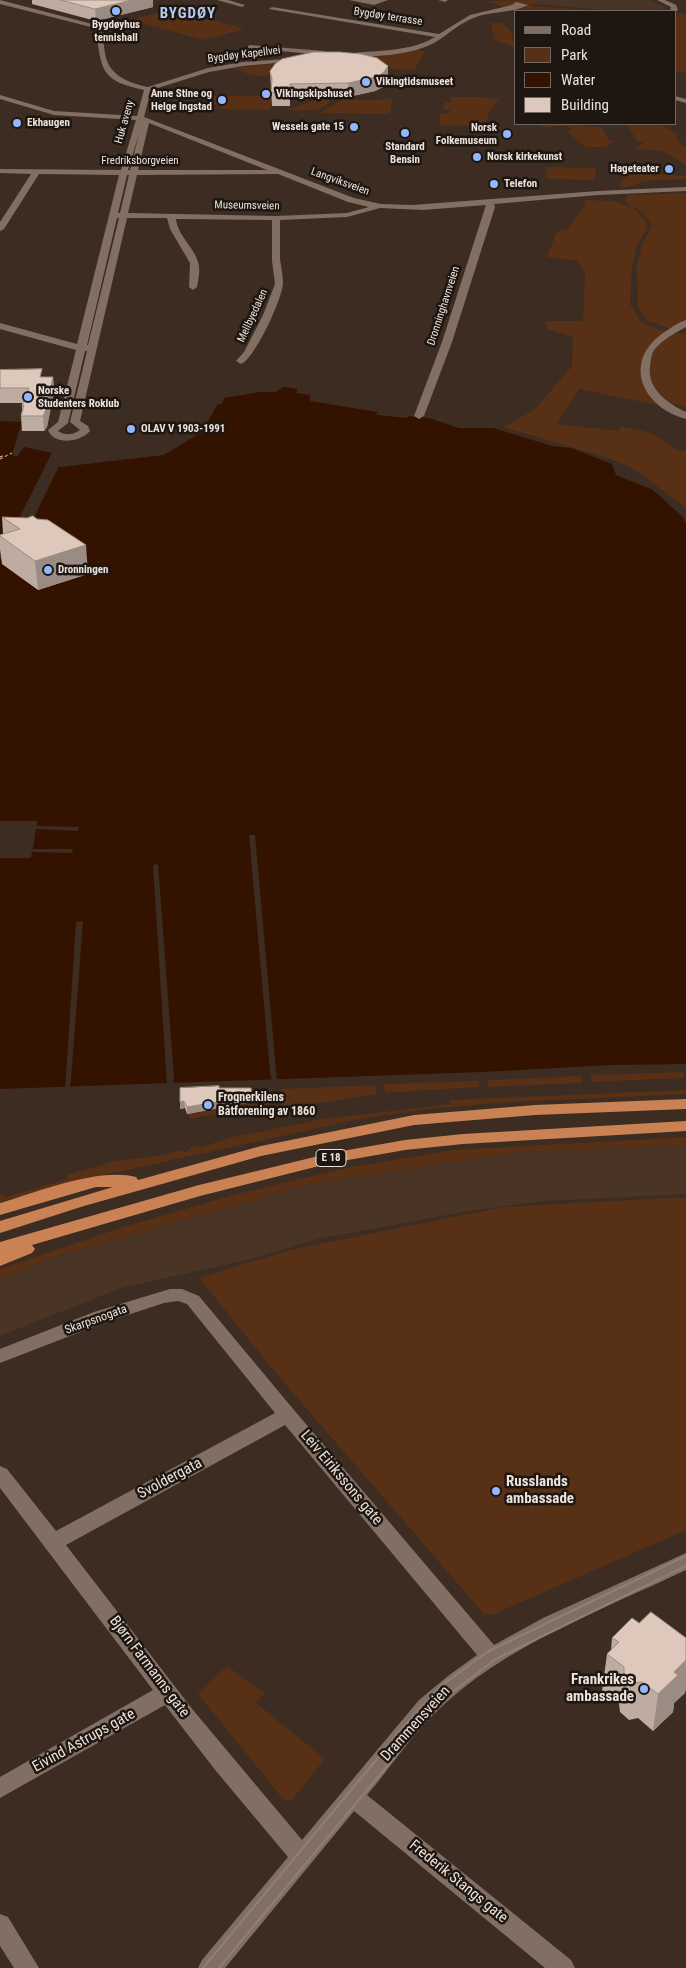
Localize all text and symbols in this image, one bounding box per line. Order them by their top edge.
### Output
marker: Bygdøyhus tennishall [110,5,122,17]
district label: BYGDØY [159,5,217,23]
street label: Bygdøy terrasse [353,5,423,29]
legend [514,10,676,125]
place label: Bygdøyhus tennishall [92,18,140,44]
text: Road [561,21,591,39]
street label: Bygdøy Kapellvei [207,44,281,66]
text: Park [561,46,588,64]
text: Water [561,71,595,89]
place label: Vikingtidsmuseet [376,75,453,89]
marker: Vikingtidsmuseet [360,76,372,88]
place label: Anne Stine og Helge Ingstad [151,87,212,113]
place label: Vikingskipshuset [276,87,352,101]
marker: Vikingskipshuset [260,88,272,100]
marker: Anne Stine og Helge Ingstad [216,94,228,106]
text: Building [561,96,609,114]
street label: Huk aveny [113,99,137,145]
place label: Ekhaugen [27,116,70,130]
marker: Ekhaugen [11,117,23,129]
place label: Wessels gate 15 [272,120,344,134]
marker: Wessels gate 15 [348,121,360,133]
place label: Norsk Folkemuseum [436,121,497,147]
marker: Standard Bensin [399,127,411,139]
marker: Norsk Folkemuseum [501,128,513,140]
place label: Standard Bensin [385,140,425,166]
place label: Norsk kirkekunst [487,150,562,164]
marker: Norsk kirkekunst [471,151,483,163]
street label: Fredriksborgveien [101,154,179,168]
place label: Hageteater [610,162,659,176]
marker: Hageteater [663,163,675,175]
street label: Langviksveien [309,165,371,199]
place label: Telefon [504,177,537,191]
marker: Telefon [488,178,500,190]
street label: Museumsveien [214,199,280,213]
street label: Dronninghavnveien [425,265,463,347]
street label: Mellbyedalen [235,287,271,345]
place label: Norske Studenters Roklub [38,384,119,410]
marker: Norske Studenters Roklub [22,391,34,403]
place label: OLAV V 1903-1991 [141,422,225,436]
marker: OLAV V 1903-1991 [125,423,137,435]
place label: Dronningen [58,563,108,577]
marker: Dronningen [42,564,54,576]
place label: Frognerkilens Båtforening av 1860 [218,1091,315,1119]
marker: Frognerkilens Båtforening av 1860 [202,1099,214,1111]
road number: E 18 [316,1150,346,1166]
street label: Skarpsnogata [63,1302,129,1338]
street label: Leiv Eirikssons gate [296,1427,386,1529]
street label: Svoldergata [135,1455,205,1503]
place label: Russlands ambassade [506,1473,574,1508]
marker: Russlands ambassade [490,1485,502,1497]
street label: Bjørn Farmanns gate [105,1613,193,1721]
place label: Frankrikes ambassade [566,1671,634,1706]
street label: Drammensveien [378,1683,454,1765]
marker: Frankrikes ambassade [638,1683,650,1695]
street label: Eivind Astrups gate [30,1705,138,1777]
street label: Frederik Stangs gate [405,1837,511,1927]

